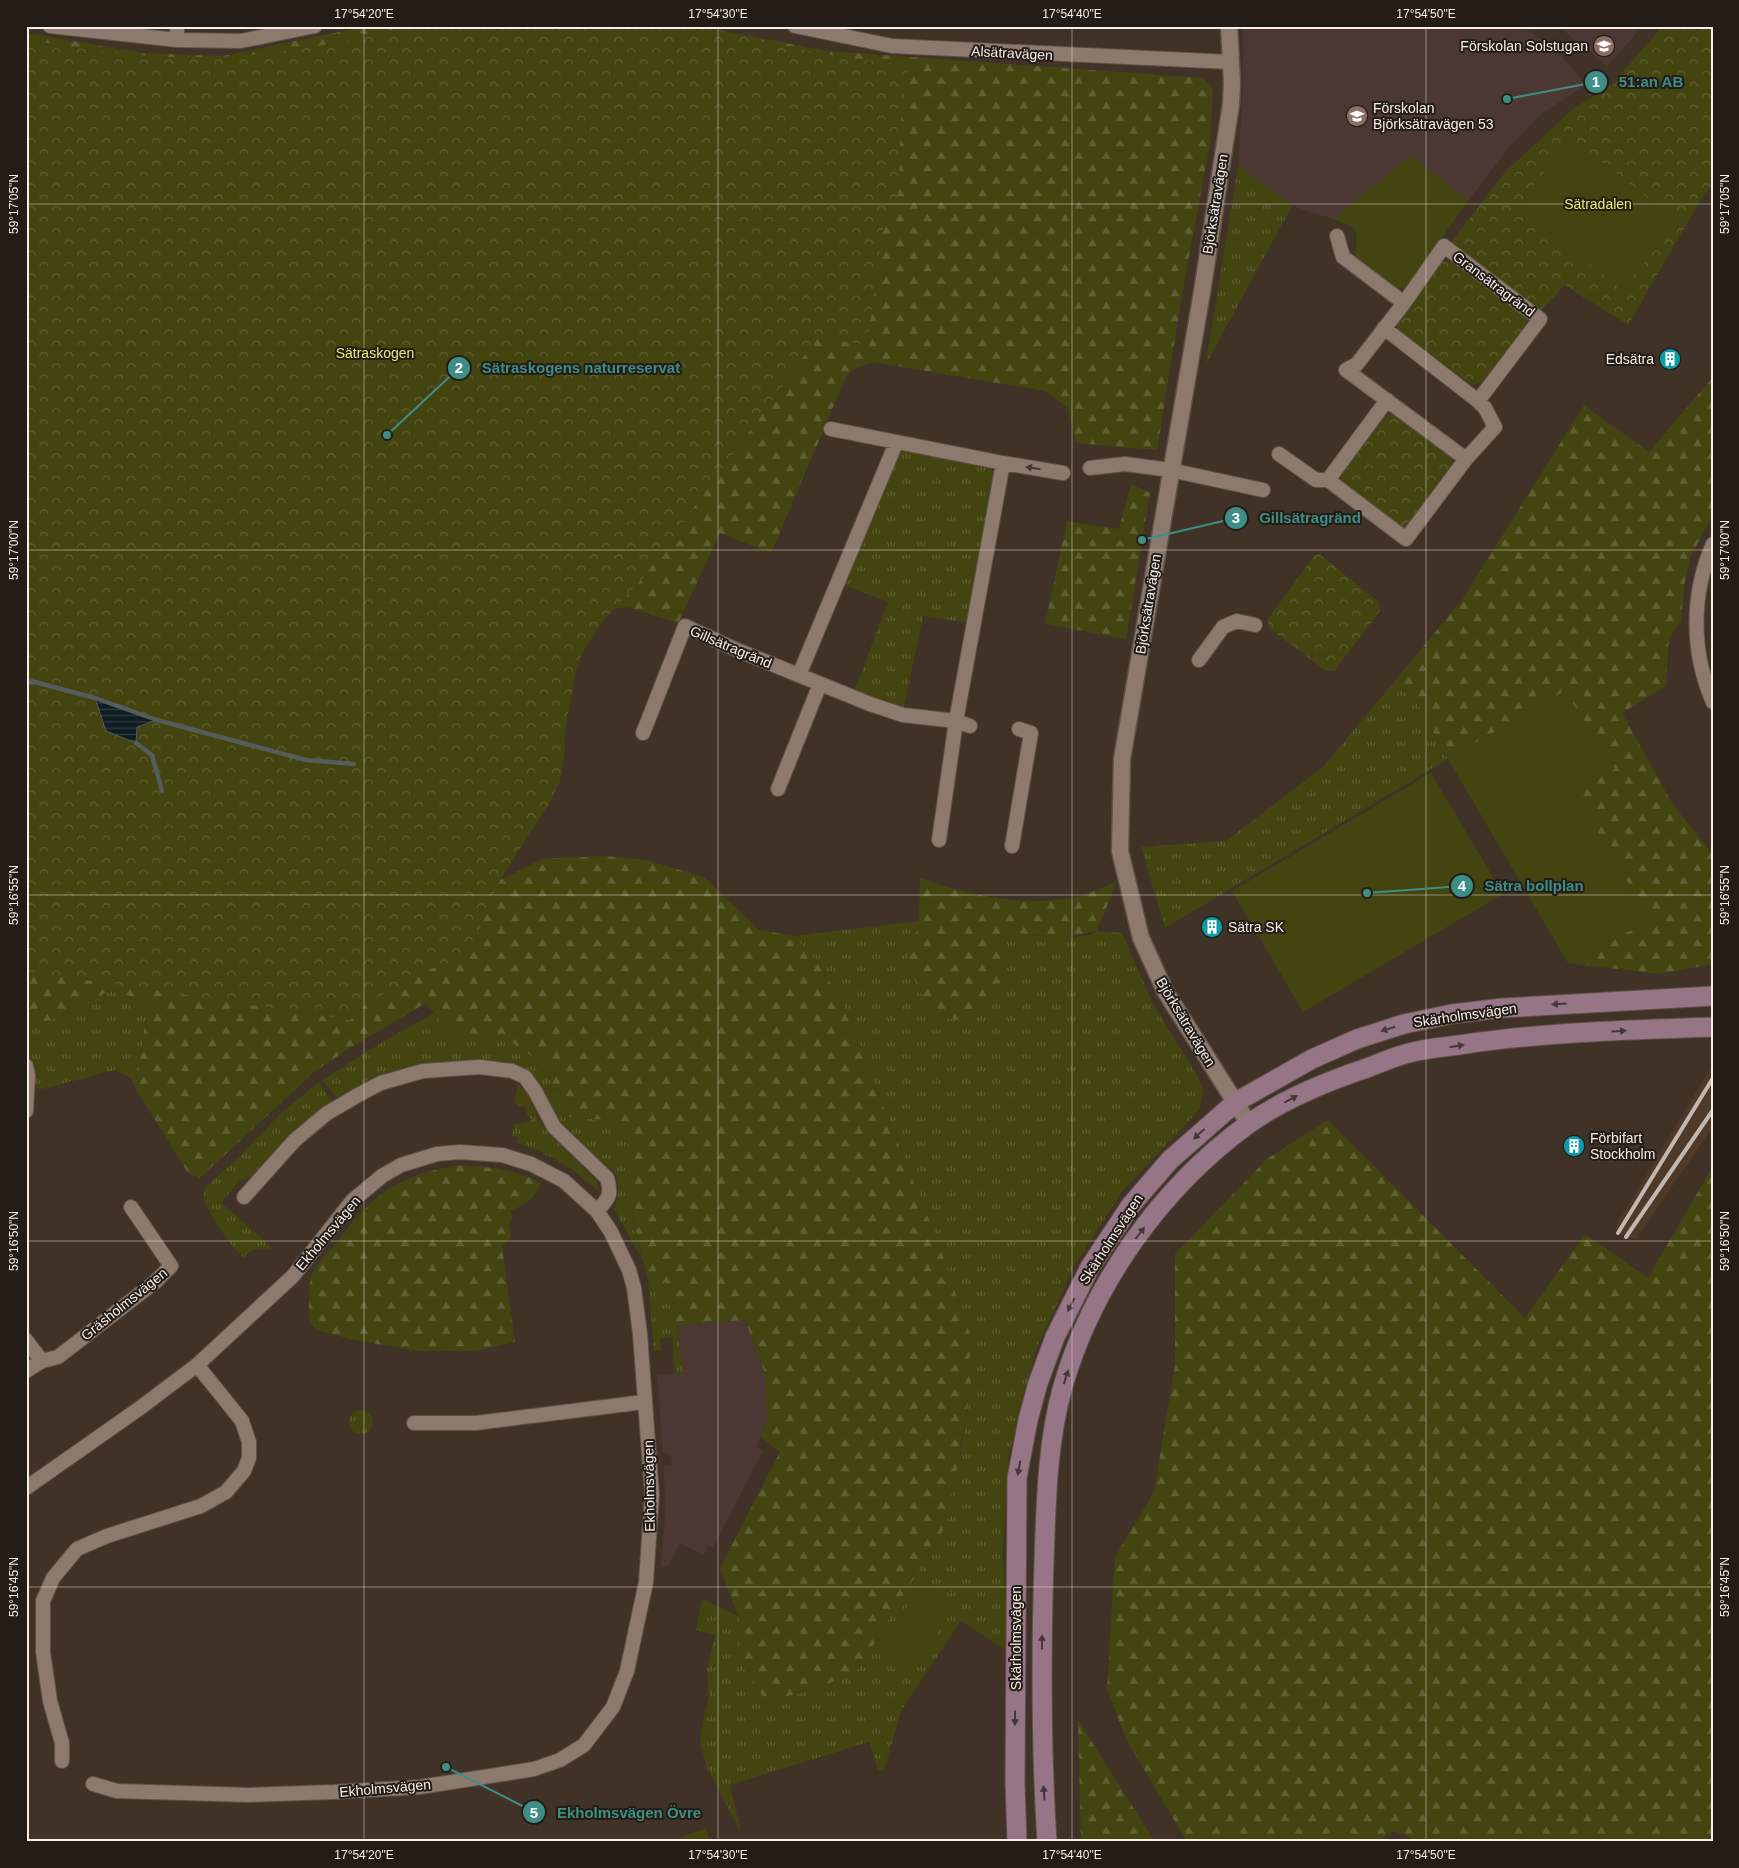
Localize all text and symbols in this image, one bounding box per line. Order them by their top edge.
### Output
text: 17°54'20"E [334,7,394,21]
text: 17°54'30"E [688,7,748,21]
text: 17°54'40"E [1042,7,1102,21]
text: 17°54'50"E [1396,7,1456,21]
school or university icon: Förskolan Solstugan [1592,34,1616,58]
place label: Förskolan Solstugan [1460,38,1588,54]
street label: Alsätravägen [971,43,1053,63]
callout: 51:an AB [1583,67,1693,97]
text: 1 [1592,73,1600,90]
text: 51:an AB [1619,73,1683,90]
place label: Förskolan Björksätravägen 53 [1373,100,1494,132]
school or university icon: Förskolan Björksätravägen 53 [1345,104,1369,128]
street label: Björksätravägen [1199,153,1231,255]
text: 59°17'05"N [7,174,21,234]
text: 59°17'05"N [1718,174,1732,234]
park label: Sätradalen [1564,196,1632,212]
street label: Gransätragränd [1450,248,1538,320]
park label: Sätraskogen [336,345,414,361]
building icon: Edsätra [1658,347,1682,371]
place label: Edsätra [1606,351,1654,367]
callout: Sätraskogens naturreservat [447,353,690,383]
text: 2 [455,359,463,376]
text: Sätraskogens naturreservat [482,359,680,376]
one-way arrow [1025,464,1041,472]
callout: Gillsätragränd [1224,503,1370,533]
text: 3 [1232,509,1240,526]
text: Gillsätragränd [1259,509,1361,526]
text: 59°17'00"N [7,520,21,580]
text: 59°17'00"N [1718,520,1732,580]
street label: Björksätravägen [1132,553,1164,655]
street label: Gillsätragränd [688,623,774,671]
text: 59°16'55"N [7,865,21,925]
text: 59°16'55"N [1718,865,1732,925]
callout: Sätra bollplan [1449,871,1593,901]
text: 4 [1458,877,1467,894]
text: Sätra bollplan [1484,877,1584,894]
building icon: Sätra SK [1200,915,1224,939]
place label: Sätra SK [1228,919,1285,935]
street label: Björksätravägen [1153,975,1219,1069]
street label: Skärholmsvägen [1412,1000,1518,1030]
one-way arrow [1551,1001,1567,1009]
one-way arrow [1380,1025,1395,1033]
one-way arrow [1611,1027,1627,1035]
one-way arrow [1450,1041,1466,1049]
one-way arrow [1284,1095,1299,1103]
one-way arrow [1194,1128,1206,1140]
place label: Förbifart Stockholm [1590,1130,1655,1162]
building icon: Förbifart Stockholm [1562,1134,1586,1158]
street label: Skärholmsvägen [1076,1191,1146,1287]
street label: Ekholmsvägen [292,1193,364,1273]
text: 59°16'50"N [7,1211,21,1271]
text: 59°16'50"N [1718,1211,1732,1271]
one-way arrow [1134,1227,1145,1240]
street label: Gräsholmsvägen [78,1264,170,1344]
one-way arrow [1067,1298,1075,1312]
one-way arrow [1062,1369,1070,1384]
street label: Ekholmsvägen [640,1440,658,1532]
one-way arrow [1014,1460,1022,1476]
text: 59°16'45"N [7,1557,21,1617]
text: 59°16'45"N [1718,1557,1732,1617]
street label: Skärholmsvägen [1008,1586,1024,1690]
one-way arrow [1038,1634,1046,1650]
one-way arrow [1011,1710,1019,1726]
street label: Ekholmsvägen [339,1776,431,1800]
one-way arrow [1040,1785,1048,1801]
callout: Ekholmsvägen Övre [522,1797,711,1827]
text: 5 [530,1804,538,1821]
text: Ekholmsvägen Övre [557,1804,701,1821]
text: 17°54'20"E [334,1848,394,1862]
text: 17°54'30"E [688,1848,748,1862]
text: 17°54'40"E [1042,1848,1102,1862]
text: 17°54'50"E [1396,1848,1456,1862]

